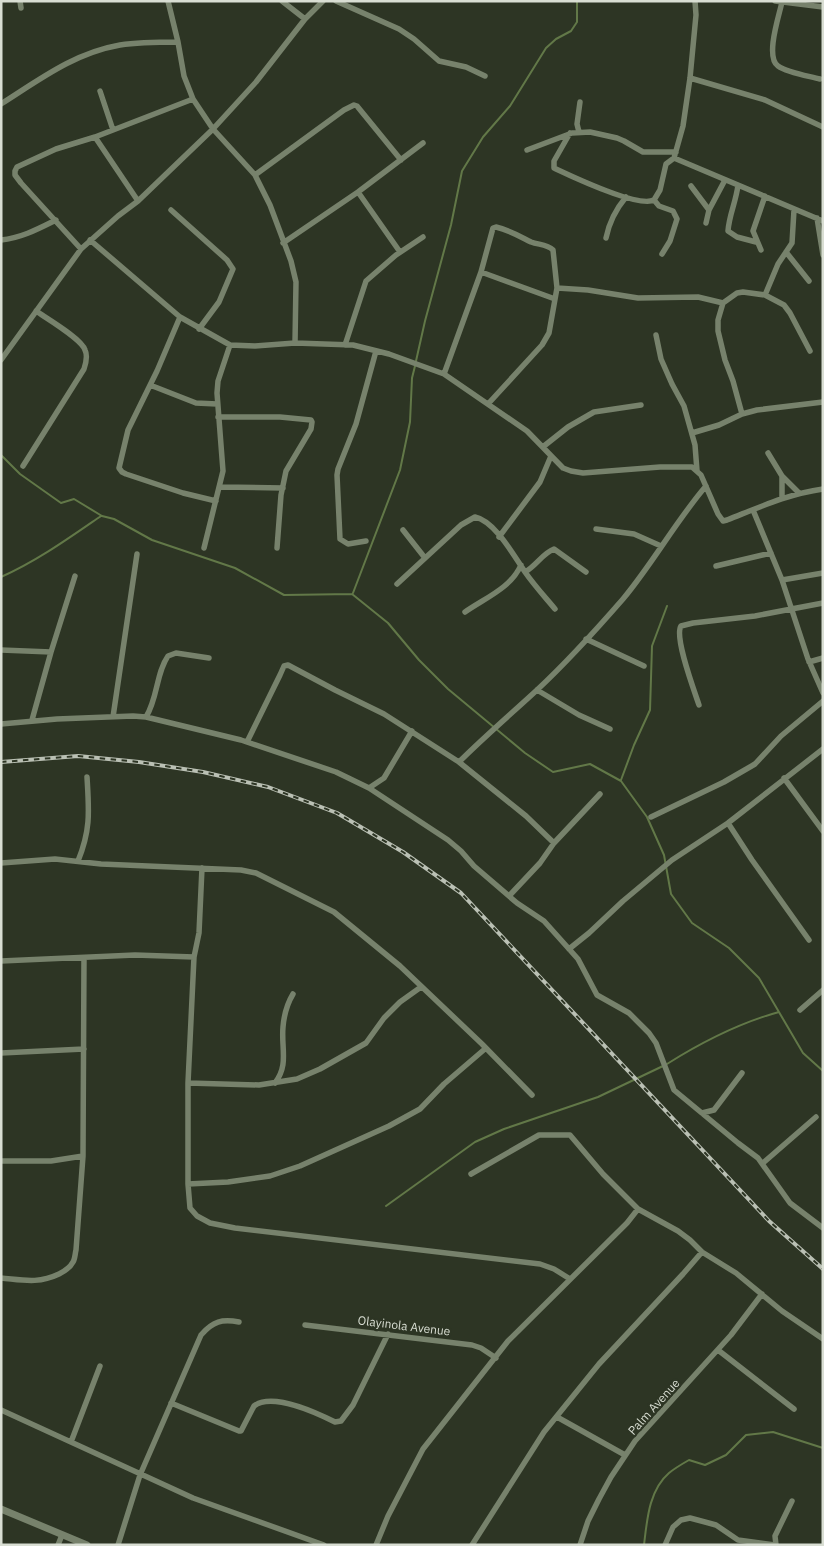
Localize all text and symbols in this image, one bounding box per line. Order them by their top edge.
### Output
street label: Olayinola Avenue [357,1312,452,1339]
street label: Palm Avenue [625,1375,683,1438]

